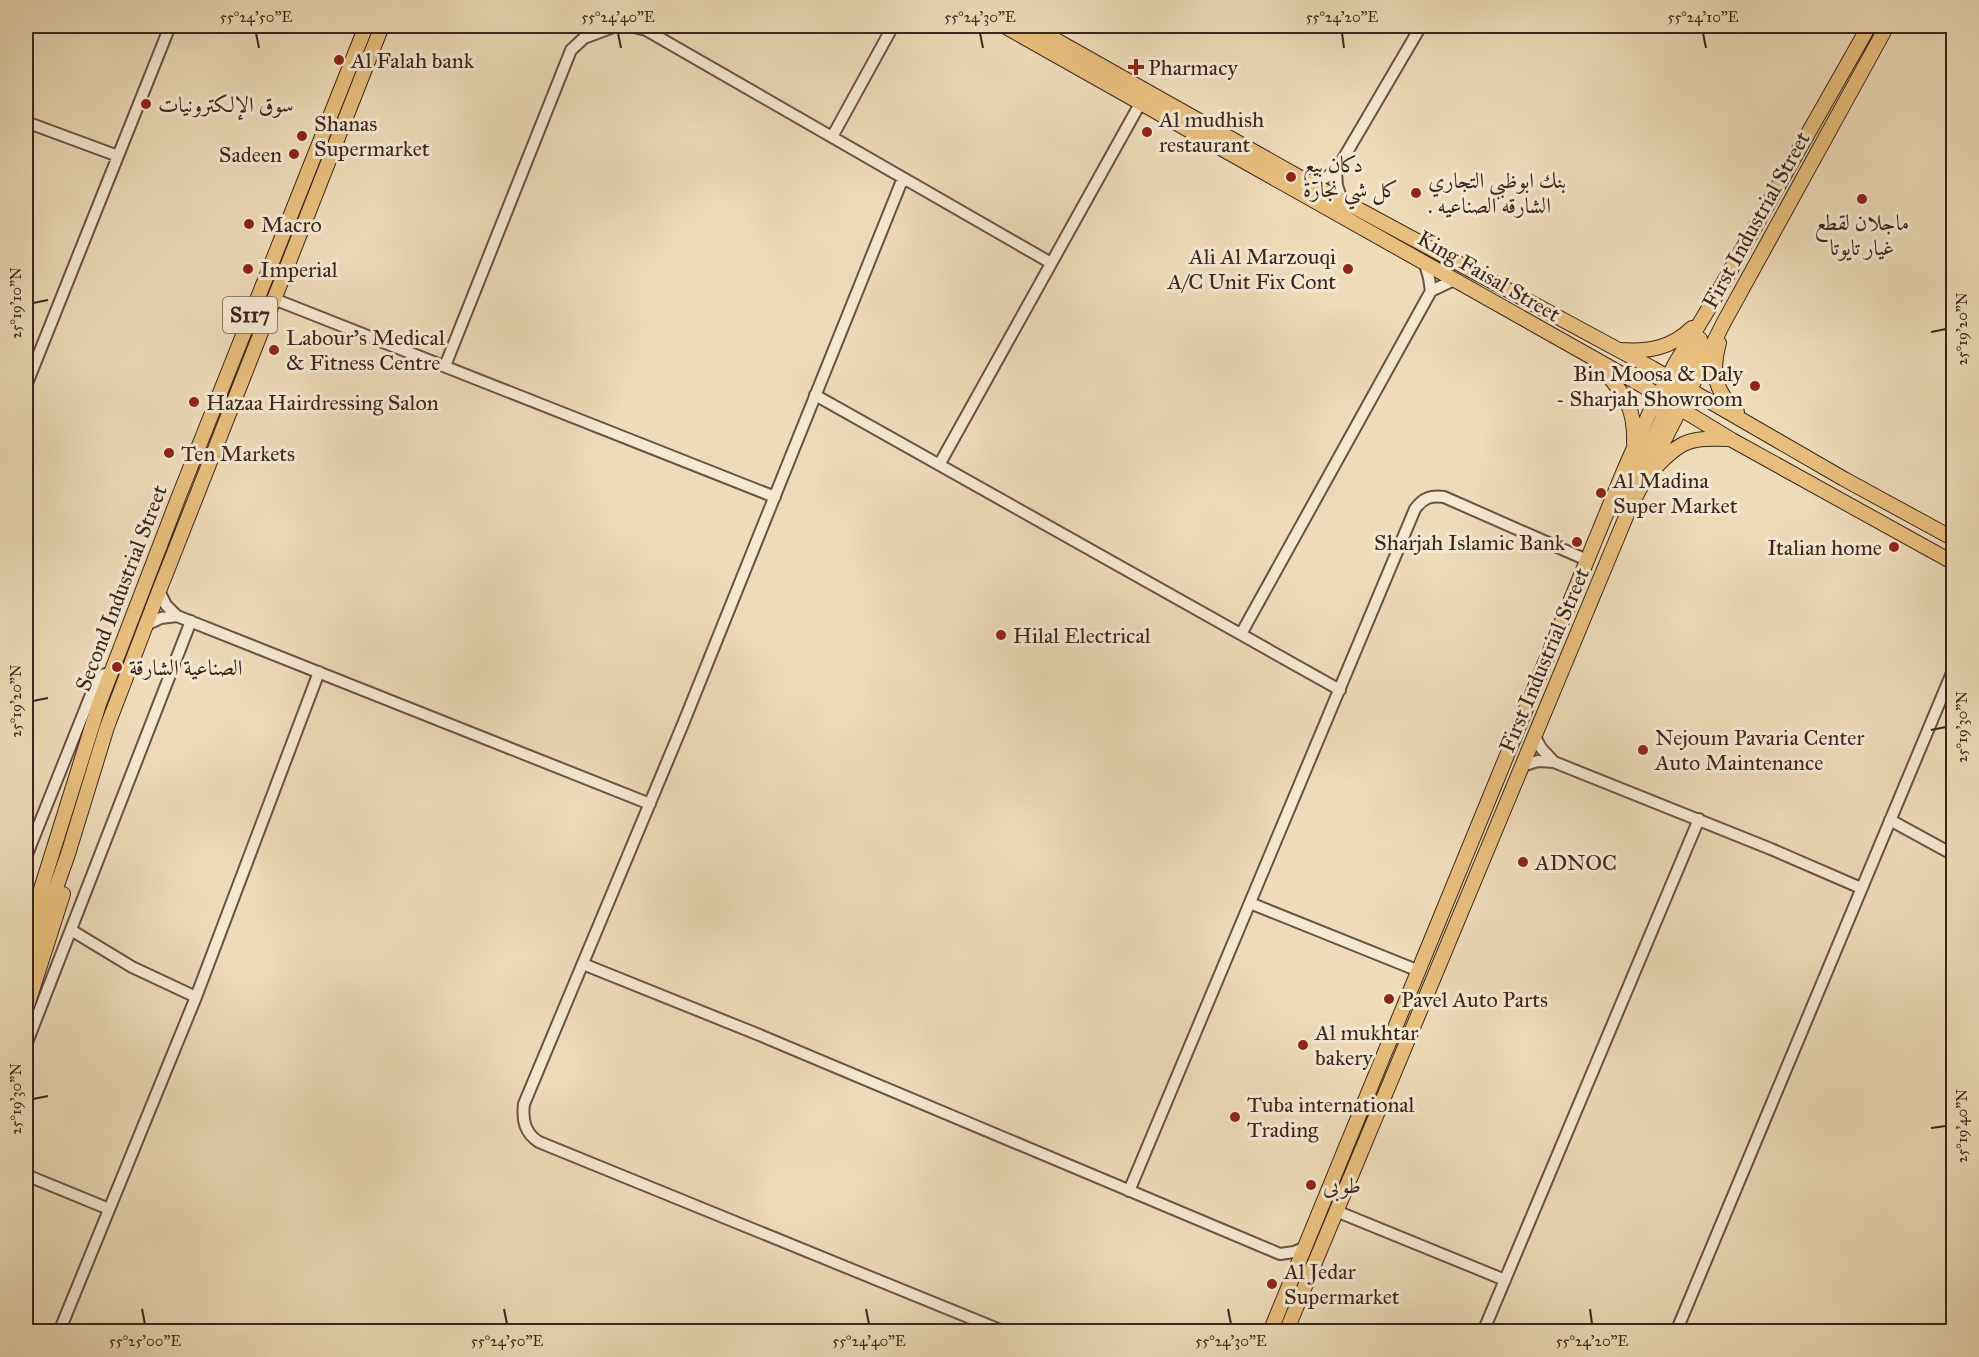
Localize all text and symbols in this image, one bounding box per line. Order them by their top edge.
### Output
text: 55°24'50"E [220,8,292,26]
text: 55°24'40"E [581,8,655,26]
text: 55°24'30"E [944,8,1016,26]
text: 55°24'20"E [1306,8,1379,26]
text: 55°24'10"E [1667,8,1739,26]
place label: Al Falah bank [350,47,475,74]
marker: Al Falah bank [332,53,346,67]
place label: Pharmacy [1148,54,1238,81]
marker: Pharmacy [1129,60,1143,74]
place label: سوق الإلكترونيات [158,91,294,121]
marker: سوق الإلكترونيات [139,97,153,111]
place label: Al mudhish restaurant [1158,106,1264,158]
place label: Shanas Supermarket [314,110,430,162]
marker: Al mudhish restaurant [1140,125,1154,139]
street label: First Industrial Street [1696,127,1816,313]
marker: Shanas Supermarket [295,129,309,143]
place label: Sadeen [219,141,282,168]
marker: Sadeen [287,147,301,161]
place label: دكان بيع كل شي نجارة [1303,151,1398,210]
place label: بنك ابوظبي التجاري . الشارقه الصناعيه [1428,167,1566,219]
marker: دكان بيع كل شي نجارة [1284,170,1298,184]
marker: بنك ابوظبي التجاري . الشارقه الصناعيه [1409,186,1423,200]
marker: ماجلان لقطع غيار تايوتا [1855,192,1869,206]
place label: ماجلان لقطع غيار تايوتا [1815,209,1909,261]
place label: Macro [261,211,322,238]
marker: Macro [242,217,256,231]
street label: King Faisal Street [1413,224,1565,328]
place label: Ali Al Marzouqi A/C Unit Fix Cont [1167,243,1336,295]
place label: Imperial [260,256,338,283]
marker: Imperial [241,262,255,276]
marker: Ali Al Marzouqi A/C Unit Fix Cont [1341,262,1355,276]
text: 25°19'10"N [7,267,25,339]
text: 25°19'20"N [1953,292,1971,366]
road number: S117 [223,297,277,333]
place label: Labour's Medical & Fitness Centre [286,324,445,376]
marker: Labour's Medical & Fitness Centre [267,343,281,357]
place label: Bin Moosa & Daly - Sharjah Showroom [1556,360,1744,412]
marker: Bin Moosa & Daly - Sharjah Showroom [1748,379,1762,393]
place label: Hazaa Hairdressing Salon [206,389,439,416]
marker: Hazaa Hairdressing Salon [187,395,201,409]
place label: Ten Markets [181,440,295,467]
marker: Ten Markets [162,446,176,460]
place label: Al Madina Super Market [1612,467,1738,519]
street label: Second Industrial Street [69,481,173,695]
marker: Al Madina Super Market [1594,486,1608,500]
place label: Sharjah Islamic Bank [1374,529,1566,556]
place label: Italian home [1767,534,1882,561]
marker: Sharjah Islamic Bank [1570,535,1584,549]
marker: Italian home [1887,540,1901,554]
street label: First Industrial Street [1493,563,1595,756]
place label: Hilal Electrical [1013,622,1151,649]
marker: Hilal Electrical [994,628,1008,642]
place label: الصناعية الشارقة [129,654,243,681]
marker: الصناعية الشارقة [110,660,124,674]
text: 25°19'20"N [7,664,25,738]
text: 25°19'30"N [1953,691,1971,763]
place label: Nejoum Pavaria Center Auto Maintenance [1654,724,1865,776]
marker: Nejoum Pavaria Center Auto Maintenance [1636,743,1650,757]
place label: ADNOC [1534,849,1617,876]
marker: ADNOC [1516,855,1530,869]
place label: Pavel Auto Parts [1401,986,1548,1013]
marker: Pavel Auto Parts [1382,992,1396,1006]
place label: Al mukhtar bakery [1314,1019,1419,1071]
marker: Al mukhtar bakery [1296,1038,1310,1052]
text: 25°19'30"N [7,1063,25,1135]
text: 25°19'40"N [1953,1089,1971,1163]
place label: Tuba international Trading [1247,1091,1415,1143]
marker: Tuba international Trading [1228,1110,1242,1124]
place label: طوبى [1323,1172,1361,1202]
marker: طوبى [1304,1178,1318,1192]
place label: Al Jedar Supermarket [1283,1258,1400,1310]
marker: Al Jedar Supermarket [1265,1277,1279,1291]
text: 55°25'00"E [109,1332,182,1350]
text: 55°24'50"E [471,1332,543,1350]
text: 55°24'40"E [832,1332,906,1350]
text: 55°24'30"E [1195,1332,1267,1350]
text: 55°24'20"E [1556,1332,1629,1350]

